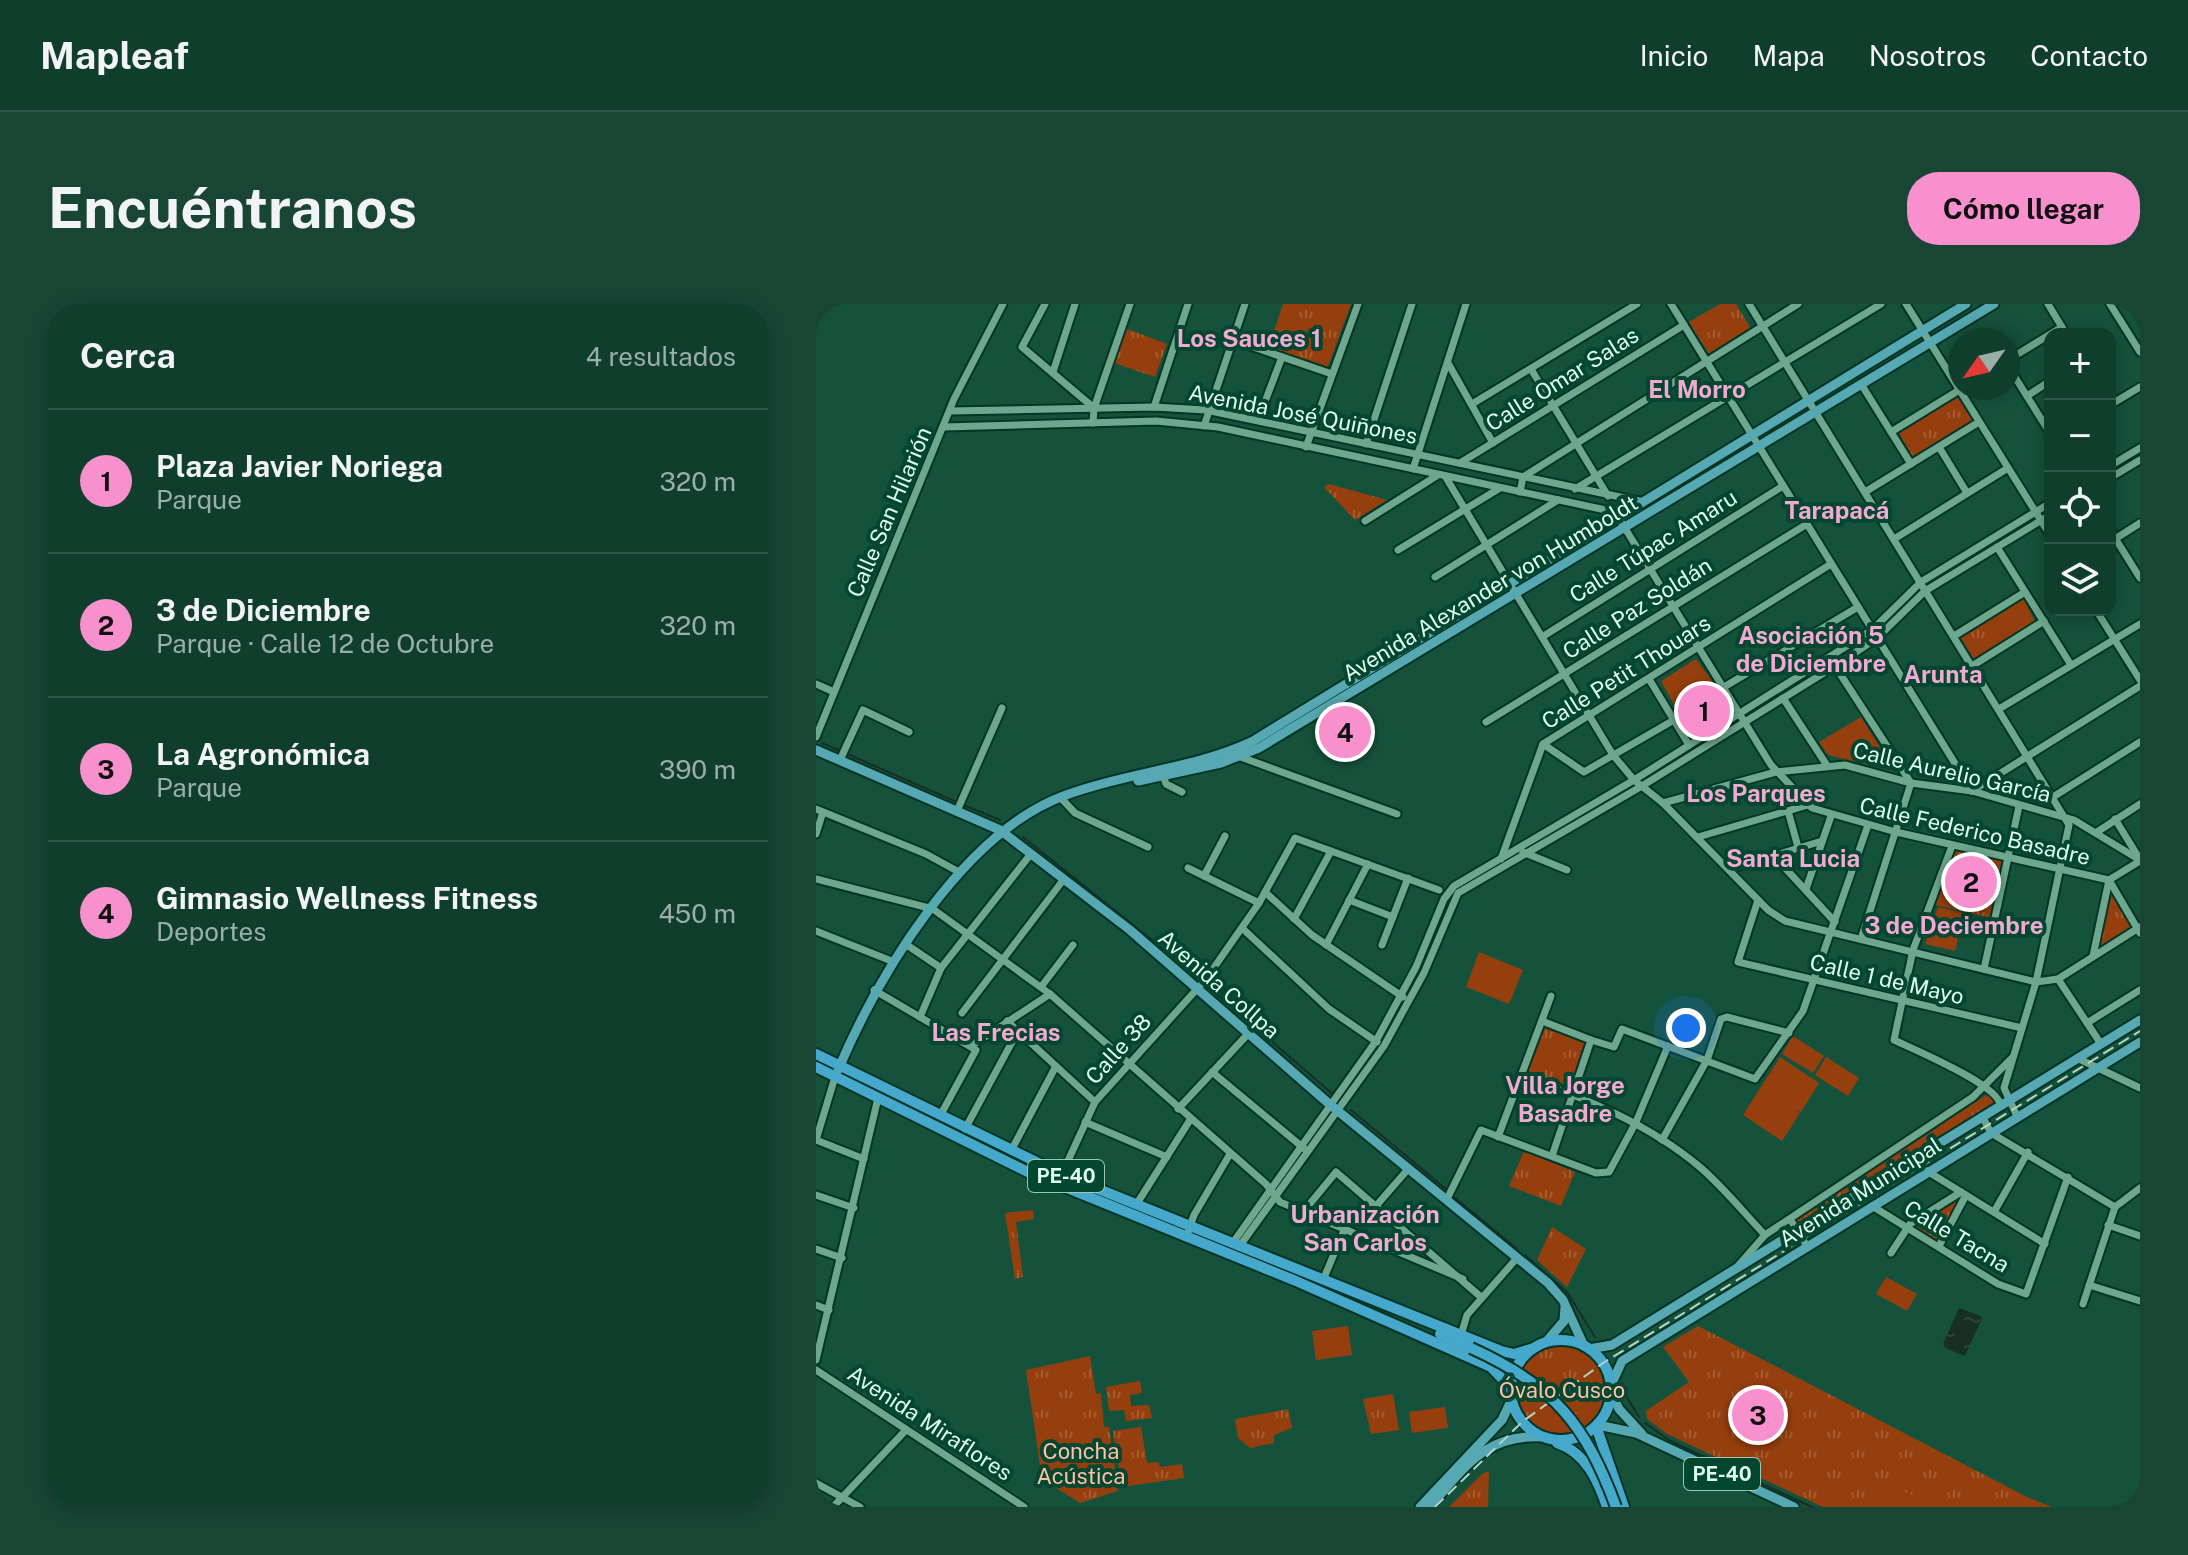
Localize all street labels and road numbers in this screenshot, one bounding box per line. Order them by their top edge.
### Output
street label: Calle Omar Salas [1481,322,1643,436]
street label: Avenida José Quiñones [1186,379,1420,449]
street label: Calle San Hilarión [841,423,937,601]
street label: Calle Túpac Amaru [1565,484,1741,608]
street label: Avenida Alexander von Humboldt [1338,489,1642,687]
street label: Calle Paz Soldán [1558,552,1716,664]
street label: Calle Petit Thouars [1537,610,1715,734]
street label: Calle Aurelio García [1851,737,2053,807]
street label: Calle Federico Basadre [1857,792,2093,870]
street label: Avenida Collpa [1153,924,1285,1044]
street label: Calle 1 de Mayo [1807,949,1967,1009]
street label: Calle 38 [1080,1009,1156,1089]
street label: Avenida Municipal [1774,1132,1946,1252]
road number: PE-40 [1028,1160,1104,1192]
street label: Calle Tacna [1900,1195,2014,1277]
street label: Avenida Miraflores [843,1360,1017,1486]
road number: PE-40 [1684,1458,1760,1490]

